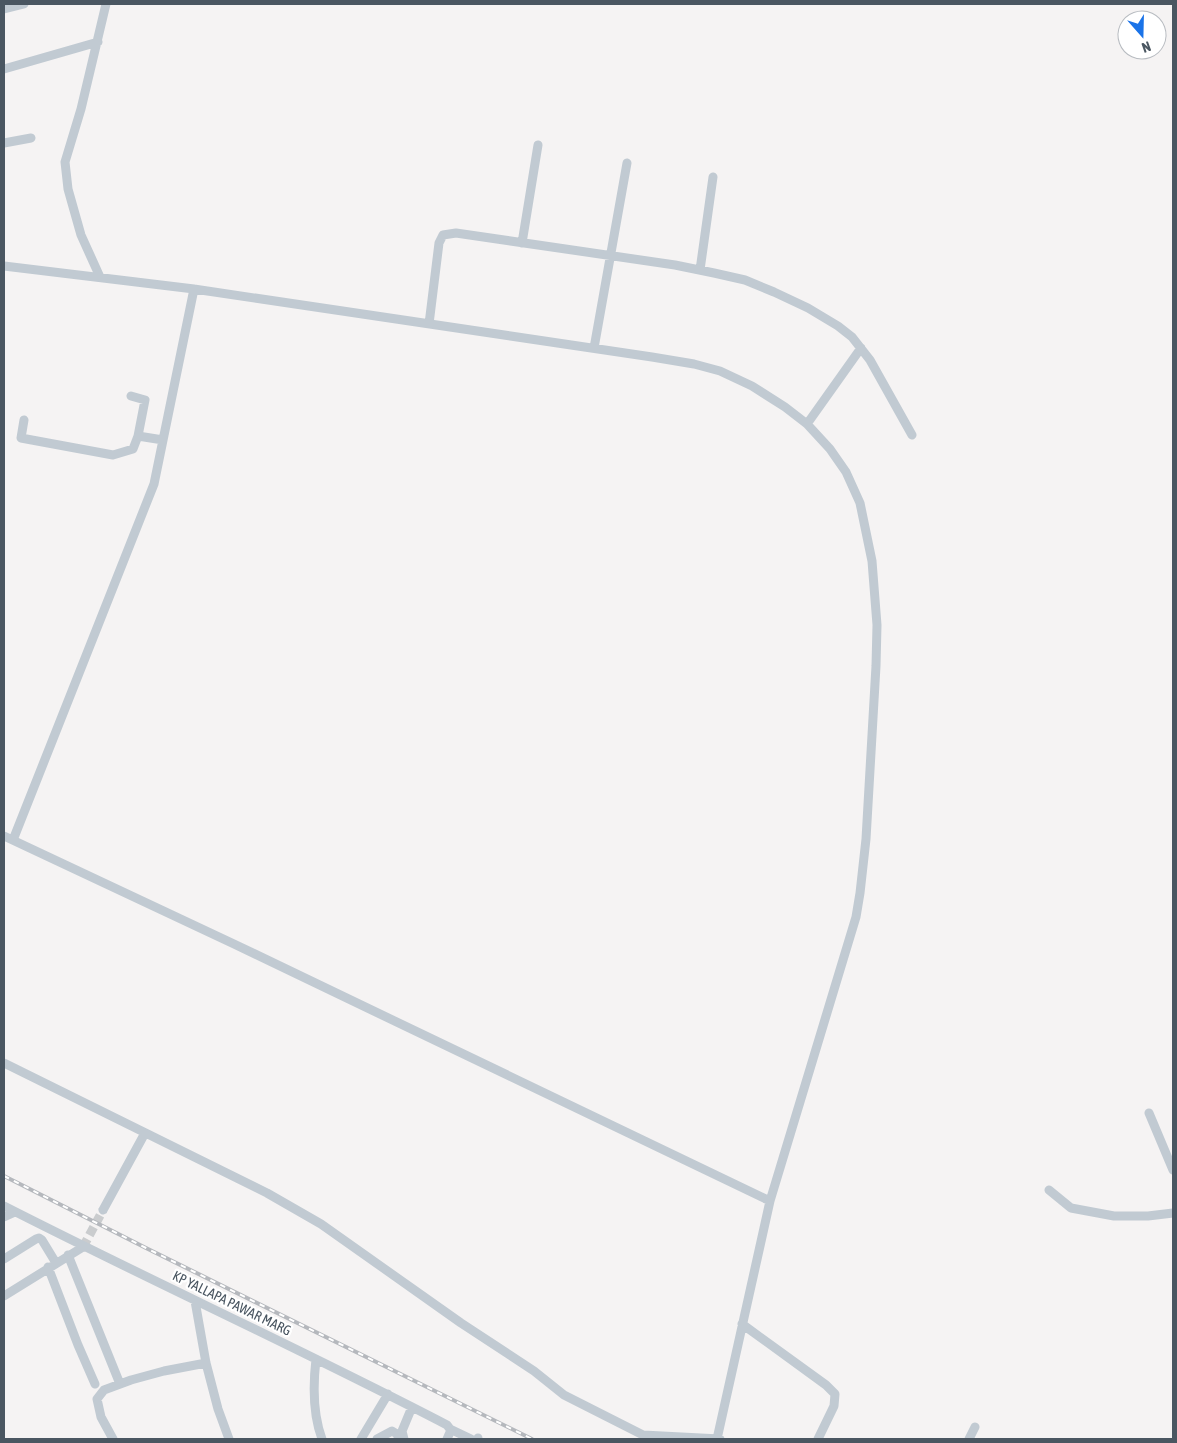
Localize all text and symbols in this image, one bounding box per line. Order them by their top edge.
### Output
north arrow [1117,10,1167,60]
text: N [1140,38,1153,56]
street label: KP YALLAPA PAWAR MARG [170,1267,294,1339]

